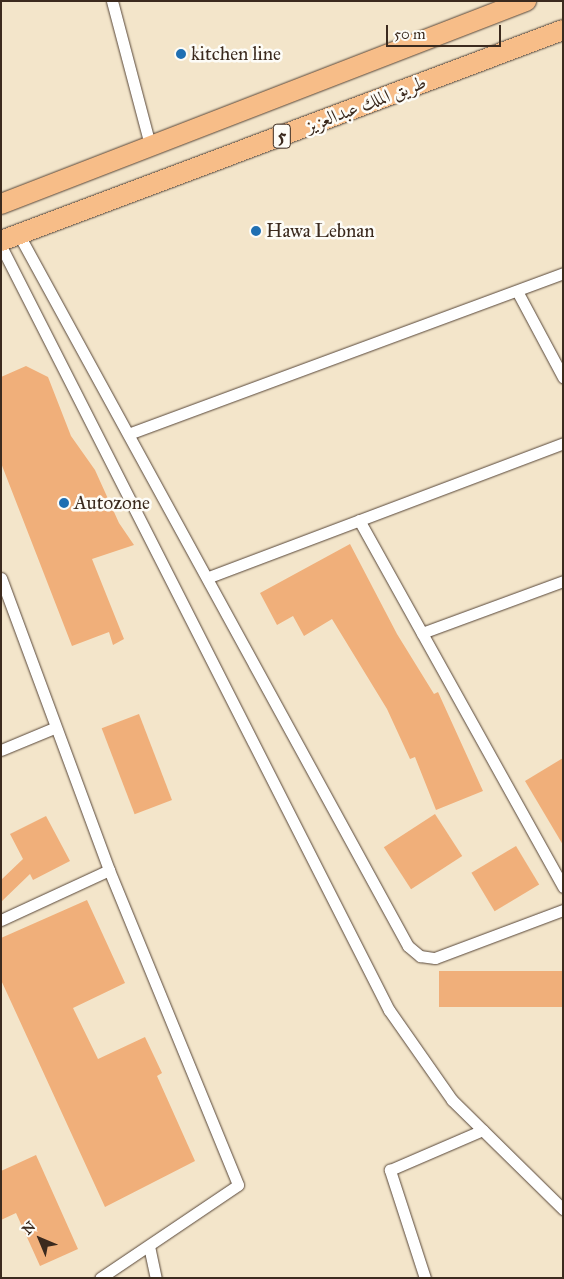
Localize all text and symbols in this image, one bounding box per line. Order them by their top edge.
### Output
scale bar [389,15,504,47]
text: 50 m [394,25,426,43]
place label: kitchen line [191,43,281,65]
marker: kitchen line [175,48,187,60]
street label: طريق الملك عبدالعزيز [303,71,429,137]
road number: 5 [272,120,292,152]
place label: Hawa Lebnan [266,220,375,242]
marker: Hawa Lebnan [250,225,262,237]
place label: Autozone [74,492,150,514]
marker: Autozone [58,497,70,509]
north arrow [15,1214,65,1264]
text: N [19,1218,39,1238]

